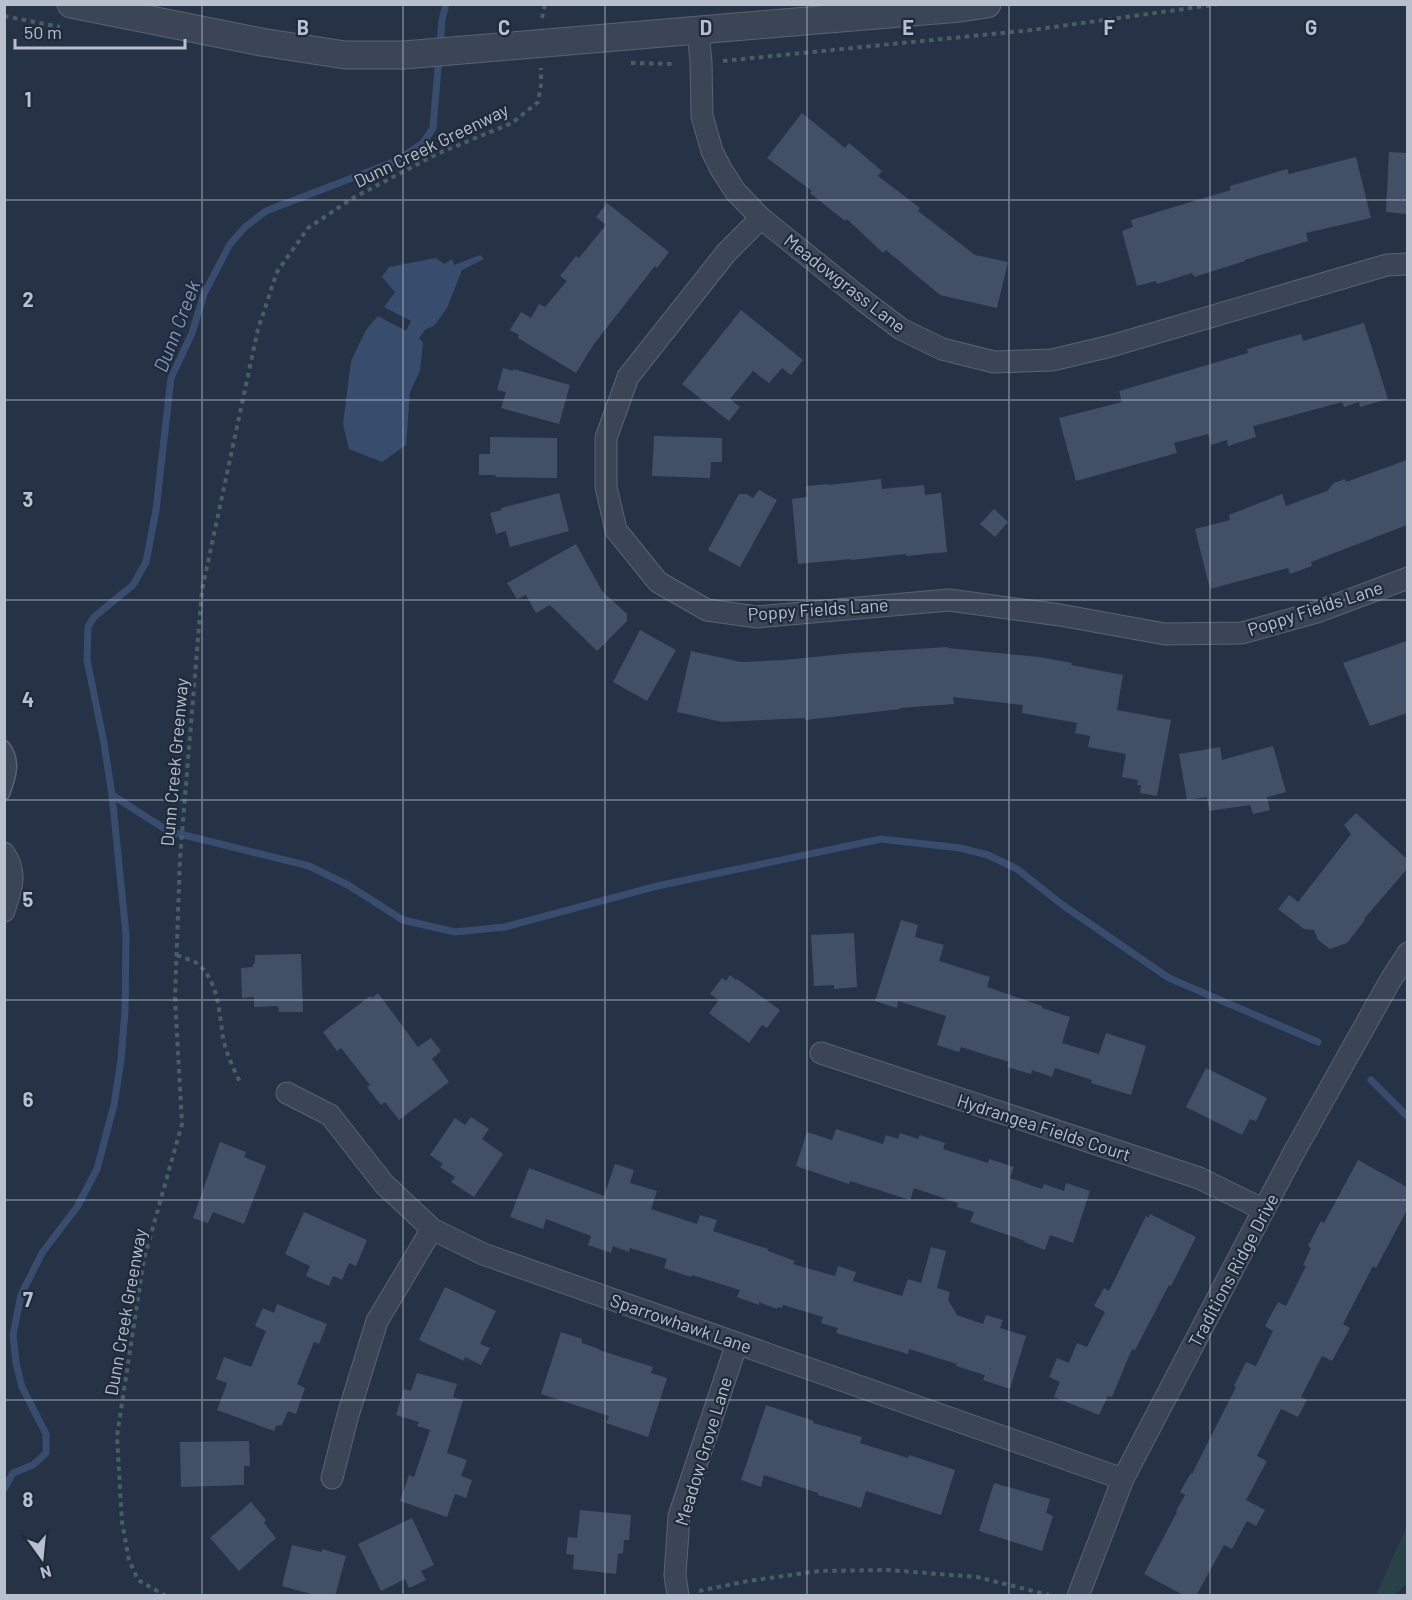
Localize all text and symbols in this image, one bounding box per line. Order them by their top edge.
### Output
scale bar [15,12,184,50]
text: B [297,15,309,39]
text: C [498,15,510,39]
text: D [700,15,712,39]
text: E [902,15,914,39]
text: F [1103,15,1115,39]
text: G [1305,15,1317,39]
text: 50 m [24,21,62,43]
text: 1 [24,87,32,111]
street label: Dunn Creek Greenway [350,98,512,192]
street label: Meadowgrass Lane [780,229,910,337]
water label: Dunn Creek [148,277,205,375]
text: 2 [22,287,34,311]
text: 3 [23,487,33,511]
street label: Poppy Fields Lane [1245,576,1385,640]
street label: Poppy Fields Lane [747,593,889,625]
street label: Dunn Creek Greenway [156,677,192,847]
text: 4 [22,687,34,711]
text: 5 [23,887,34,911]
text: 6 [23,1087,34,1111]
street label: Hydrangea Fields Court [954,1089,1134,1165]
street label: Traditions Ridge Drive [1183,1189,1283,1351]
street label: Dunn Creek Greenway [99,1227,151,1397]
text: 7 [23,1287,33,1311]
street label: Sparrowhawk Lane [607,1288,755,1358]
street label: Meadow Grove Lane [670,1374,736,1528]
text: 8 [23,1487,34,1511]
north arrow [12,1528,72,1588]
text: N [38,1562,54,1584]

